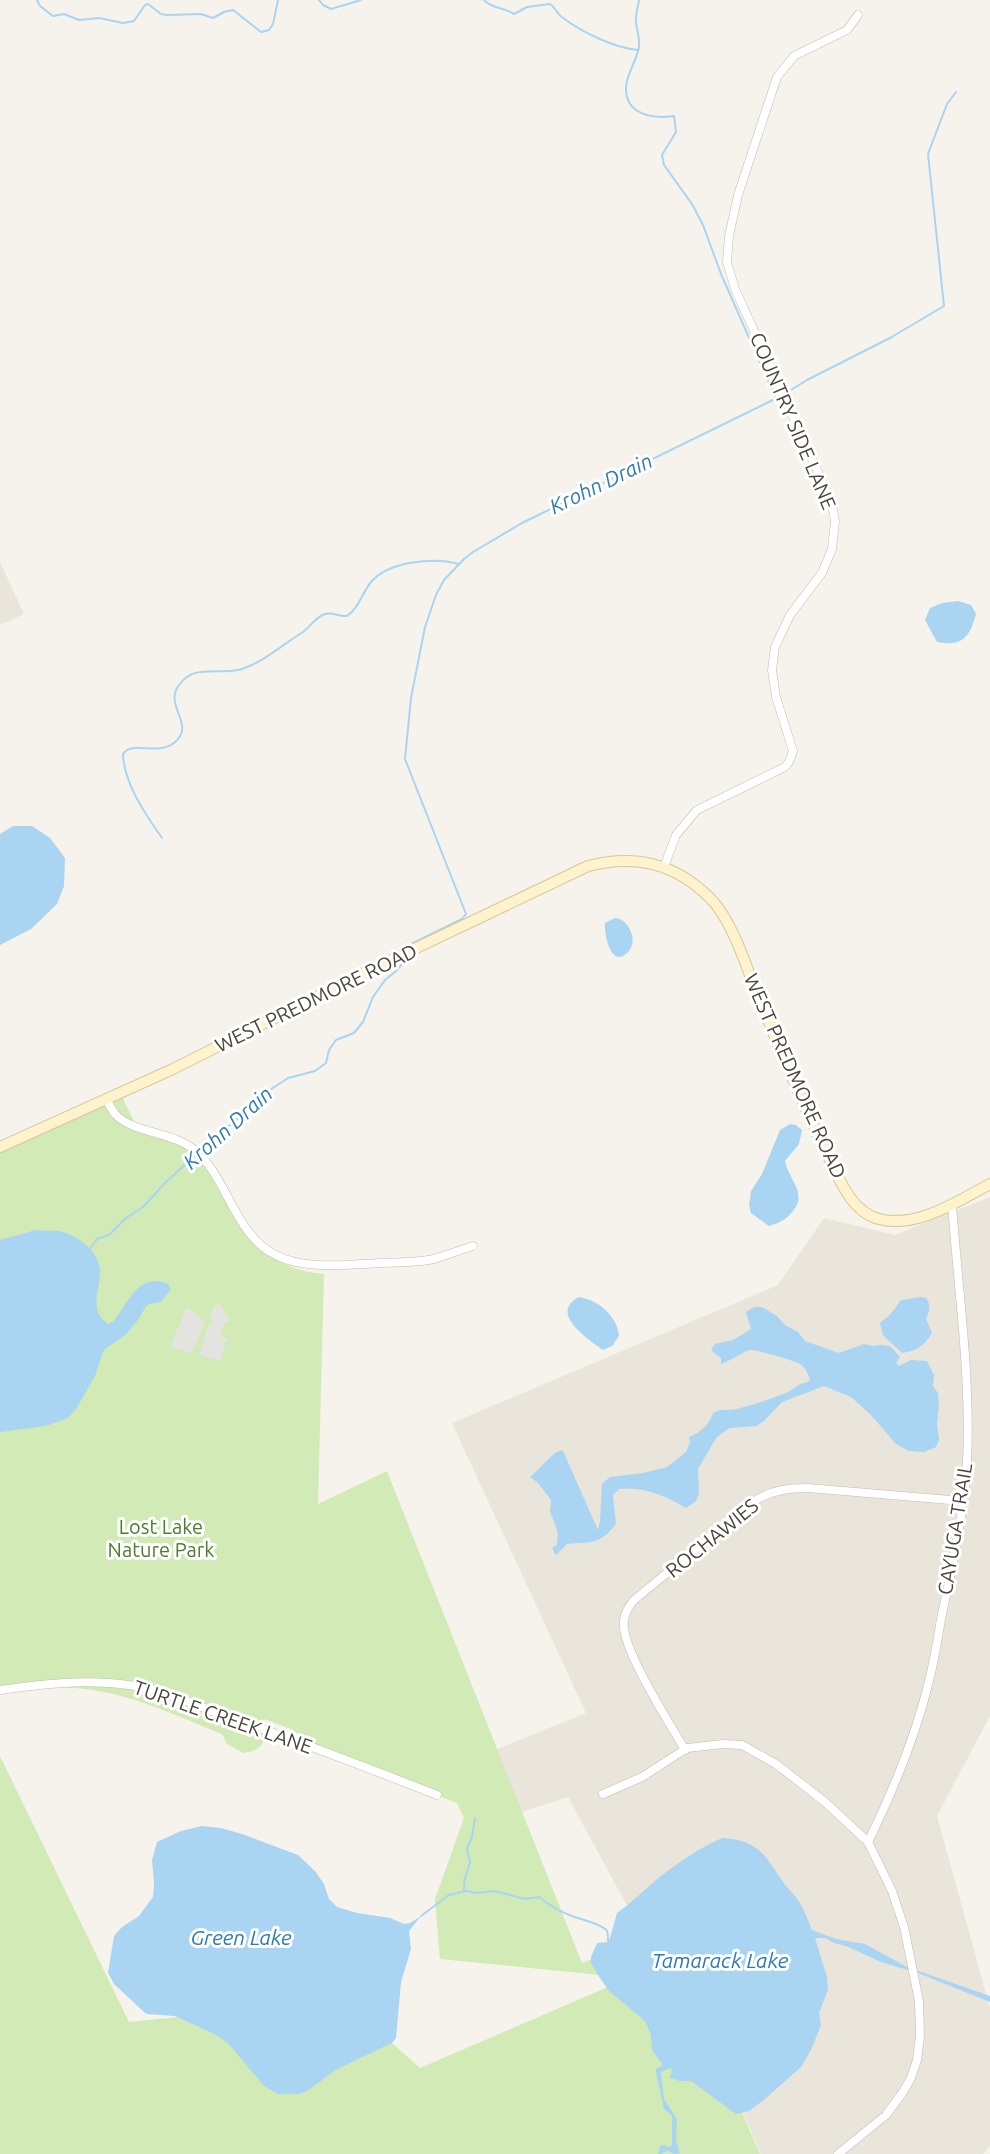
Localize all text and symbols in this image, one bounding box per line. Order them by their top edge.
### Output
street label: COUNTRY SIDE LANE [746,329,841,513]
water label: Krohn Drain [545,448,656,518]
street label: WEST PREDMORE ROAD [211,939,420,1056]
street label: WEST PREDMORE ROAD [740,970,851,1182]
water label: Krohn Drain [178,1081,277,1174]
street label: CAYUGA TRAIL [933,1462,976,1596]
street label: ROCHAWIES [661,1493,763,1582]
park label: Lost Lake Nature Park [108,1515,214,1561]
street label: TURTLE CREEK LANE [131,1675,316,1758]
water label: Green Lake [190,1925,292,1949]
water label: Tamarack Lake [652,1948,789,1972]

